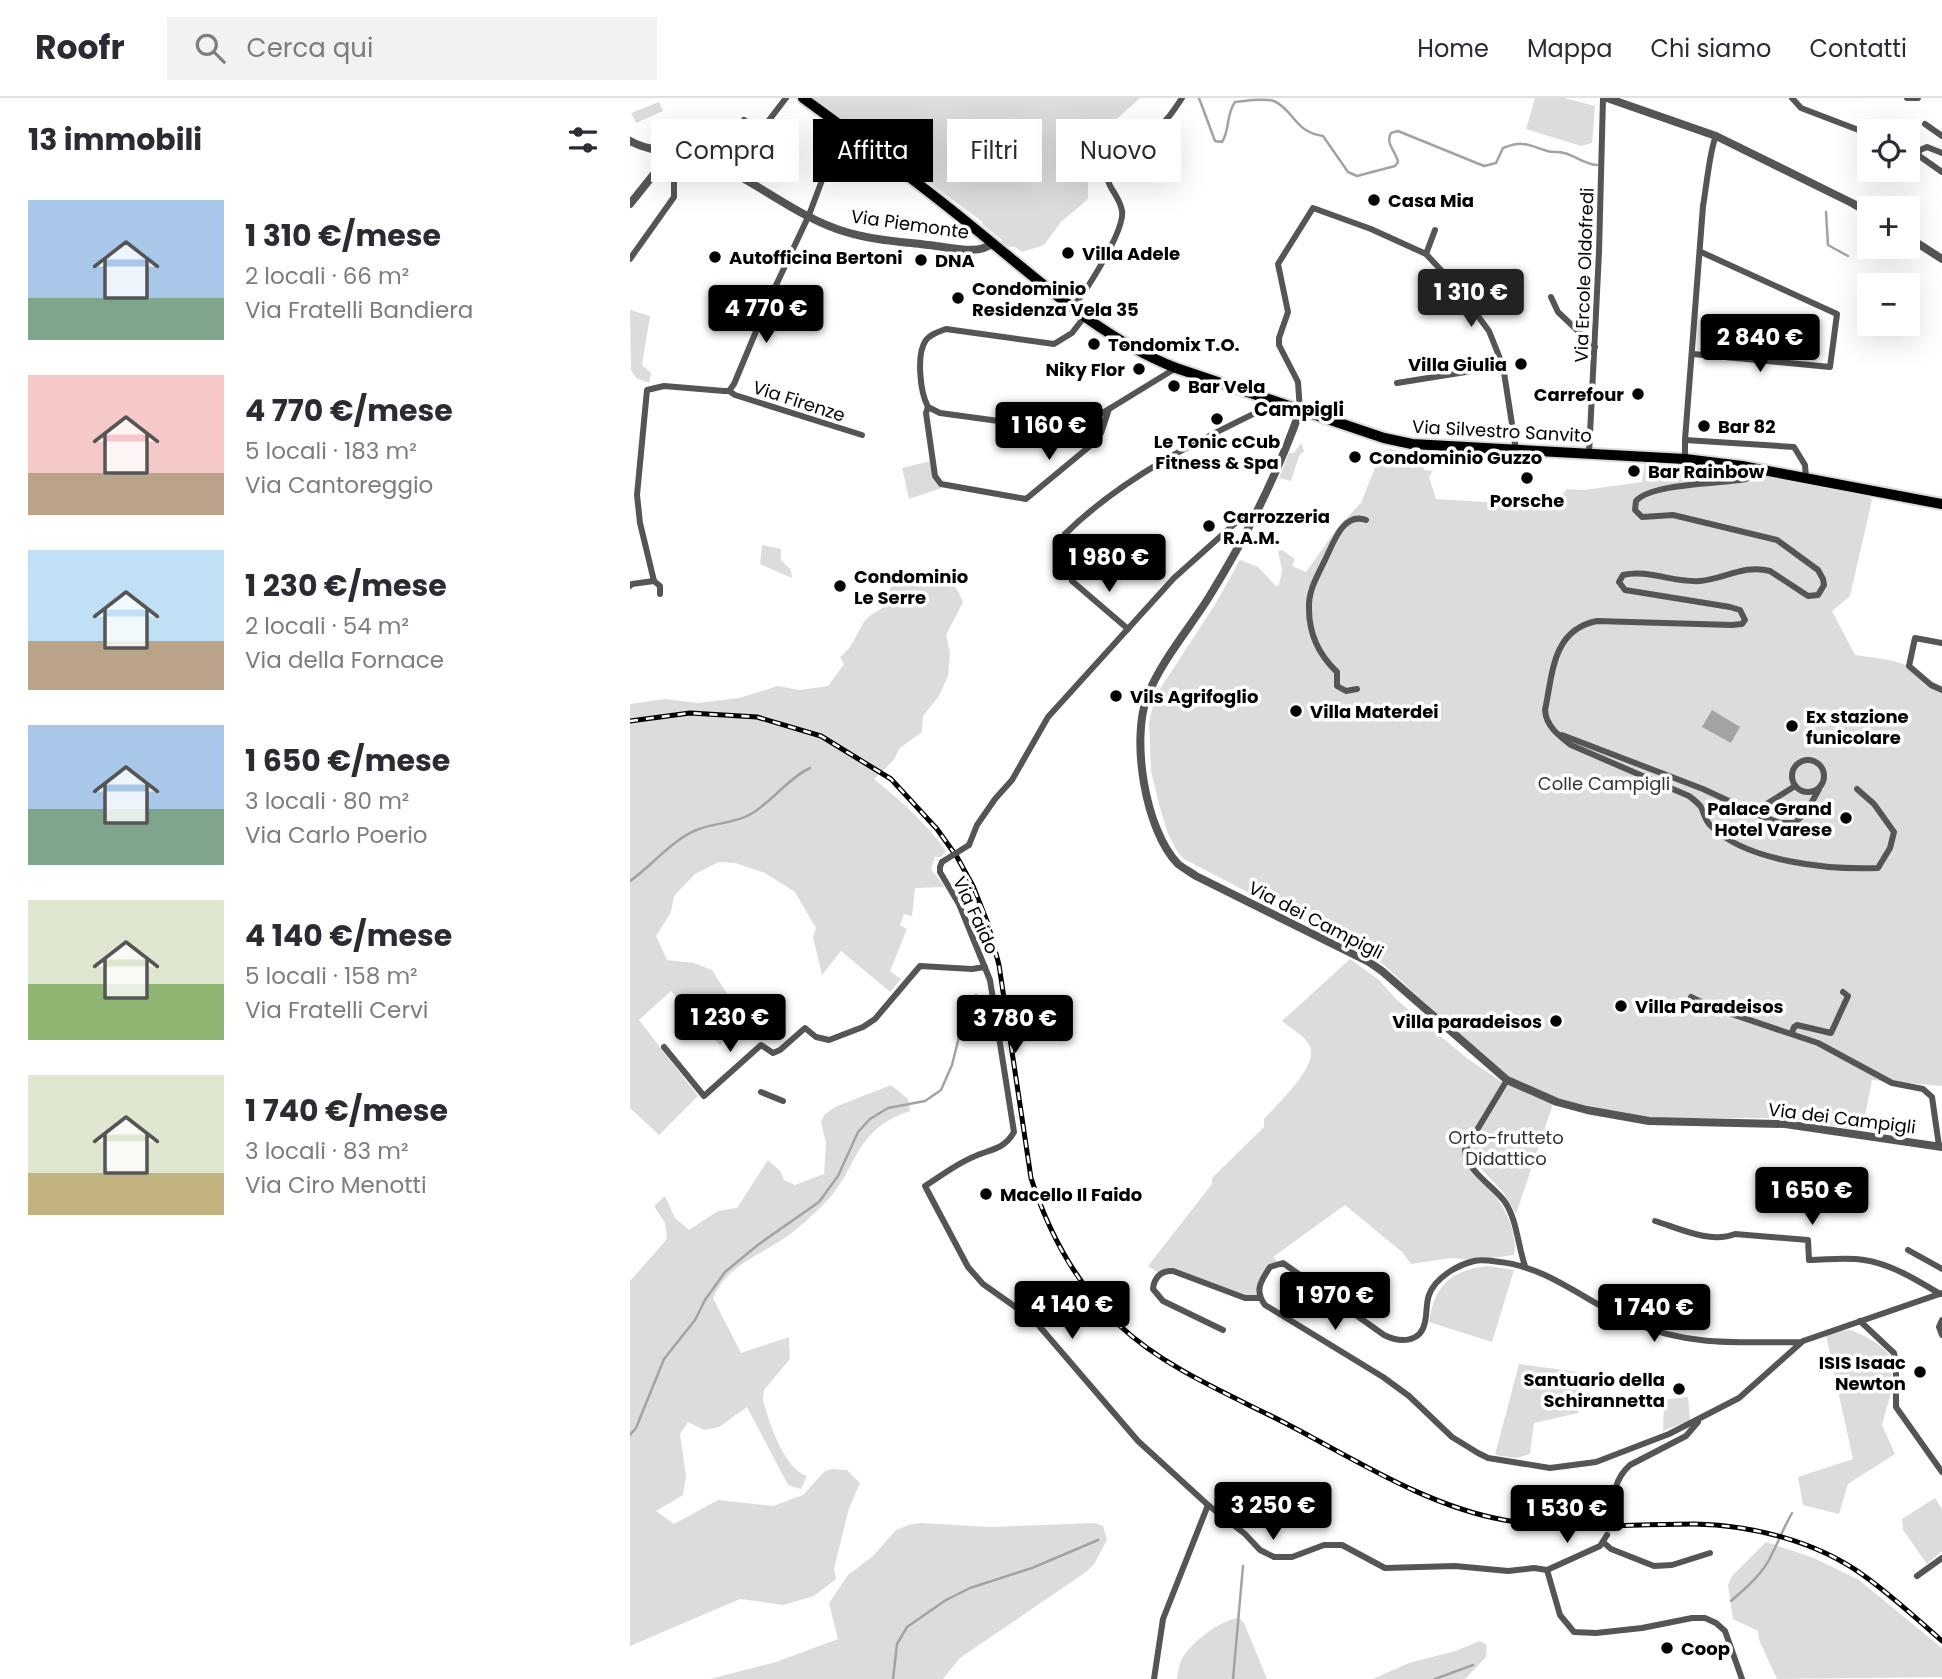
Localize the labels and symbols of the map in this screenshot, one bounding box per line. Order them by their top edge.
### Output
street label: Via Ercole Oldofredi [1568,187,1600,363]
place label: Casa Mia [1388,188,1474,213]
marker: Casa Mia [1366,192,1382,208]
street label: Via Piemonte [849,203,971,245]
place label: Villa Adele [1082,241,1180,266]
place label: Autofficina Bertoni [729,245,903,270]
marker: Villa Adele [1060,245,1076,261]
place label: DNA [935,248,975,273]
marker: Autofficina Bertoni [707,249,723,265]
marker: DNA [913,252,929,268]
pin: 1 310 € [1406,270,1536,329]
place label: Condominio Residenza Vela 35 [972,276,1139,322]
pin: 4 770 € [701,286,831,345]
marker: Condominio Residenza Vela 35 [950,290,966,306]
pin: 2 840 € [1695,314,1825,374]
place label: Tondomix T.O. [1108,332,1240,357]
marker: Tondomix T.O. [1086,336,1102,352]
place label: Villa Giulia [1408,352,1507,377]
marker: Villa Giulia [1513,356,1529,372]
place label: Niky Flor [1046,357,1125,382]
marker: Niky Flor [1131,361,1147,377]
street label: Via Firenze [750,374,848,428]
place label: Bar Vela [1188,374,1265,399]
marker: Bar Vela [1166,378,1182,394]
place label: Carrefour [1534,382,1624,407]
marker: Carrefour [1630,386,1646,402]
district label: Campigli [1254,396,1344,423]
pin: 1 160 € [984,402,1114,462]
marker: Le Tonic cCub Fitness & Spa [1209,411,1225,427]
street label: Via Silvestro Sanvito [1411,414,1593,448]
place label: Bar 82 [1718,414,1776,439]
marker: Bar 82 [1696,418,1712,434]
place label: Le Tonic cCub Fitness & Spa [1154,429,1280,475]
place label: Condominio Guzzo [1369,445,1542,470]
marker: Condominio Guzzo [1347,449,1363,465]
place label: Bar Rainbow [1648,459,1765,484]
marker: Bar Rainbow [1626,463,1642,479]
marker: Porsche [1519,470,1535,486]
place label: Porsche [1490,488,1564,513]
place label: Carrozzeria R.A.M. [1223,504,1330,550]
marker: Carrozzeria R.A.M. [1201,518,1217,534]
pin: 1 980 € [1044,534,1174,594]
place label: Condominio Le Serre [854,564,968,610]
marker: Condominio Le Serre [832,578,848,594]
place label: Vils Agrifoglio [1130,684,1258,709]
marker: Vils Agrifoglio [1108,688,1124,704]
place label: Villa Materdei [1310,699,1439,724]
marker: Villa Materdei [1288,703,1304,719]
place label: Ex stazione funicolare [1806,704,1909,750]
marker: Ex stazione funicolare [1784,718,1800,734]
park label: Colle Campigli [1538,771,1670,796]
place label: Palace Grand Hotel Varese [1707,796,1832,842]
marker: Palace Grand Hotel Varese [1838,810,1854,826]
street label: Via Faido [947,872,1005,958]
street label: Via dei Campigli [1244,875,1388,965]
place label: Villa Paradeisos [1635,994,1784,1019]
pin: 1 230 € [665,995,795,1054]
pin: 3 780 € [950,996,1080,1055]
marker: Villa Paradeisos [1613,998,1629,1014]
place label: Villa paradeisos [1392,1009,1542,1034]
marker: Villa paradeisos [1548,1013,1564,1029]
street label: Via dei Campigli [1767,1097,1917,1139]
park label: Orto-frutteto Didattico [1448,1125,1564,1171]
pin: 1 650 € [1747,1168,1877,1227]
place label: Macello Il Faido [1000,1182,1142,1207]
marker: Macello Il Faido [978,1186,994,1202]
pin: 1 970 € [1270,1272,1400,1332]
pin: 4 140 € [1007,1282,1137,1341]
pin: 1 740 € [1589,1284,1719,1344]
place label: ISIS Isaac Newton [1819,1350,1906,1396]
marker: ISIS Isaac Newton [1912,1364,1928,1380]
place label: Santuario della Schirannetta [1523,1367,1665,1413]
marker: Santuario della Schirannetta [1671,1381,1687,1397]
pin: 3 250 € [1208,1482,1338,1542]
pin: 1 530 € [1502,1486,1632,1545]
place label: Coop [1681,1636,1730,1661]
marker: Coop [1659,1640,1675,1656]

